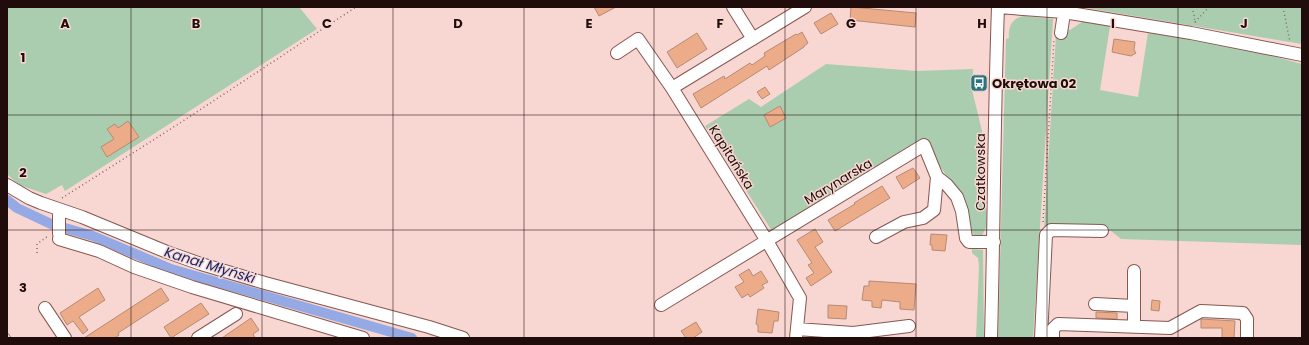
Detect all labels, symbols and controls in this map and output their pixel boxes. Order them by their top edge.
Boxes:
text: A [60,14,70,33]
text: B [192,14,201,33]
text: C [322,14,332,33]
text: D [453,14,463,33]
text: E [585,14,593,33]
text: F [716,14,724,33]
text: G [846,14,856,33]
text: H [977,14,987,33]
text: I [1111,14,1115,33]
text: J [1240,14,1248,33]
text: 1 [21,48,25,67]
bus stop icon: Okrętowa 02 [969,73,989,93]
place label: Okrętowa 02 [992,74,1077,93]
street label: Kapitańska [704,121,759,193]
street label: Czatkowska [971,133,990,211]
street label: Marynarska [801,154,876,209]
text: 2 [19,163,27,182]
water label: Kanał Młyński [162,242,259,289]
text: 3 [19,278,27,297]

